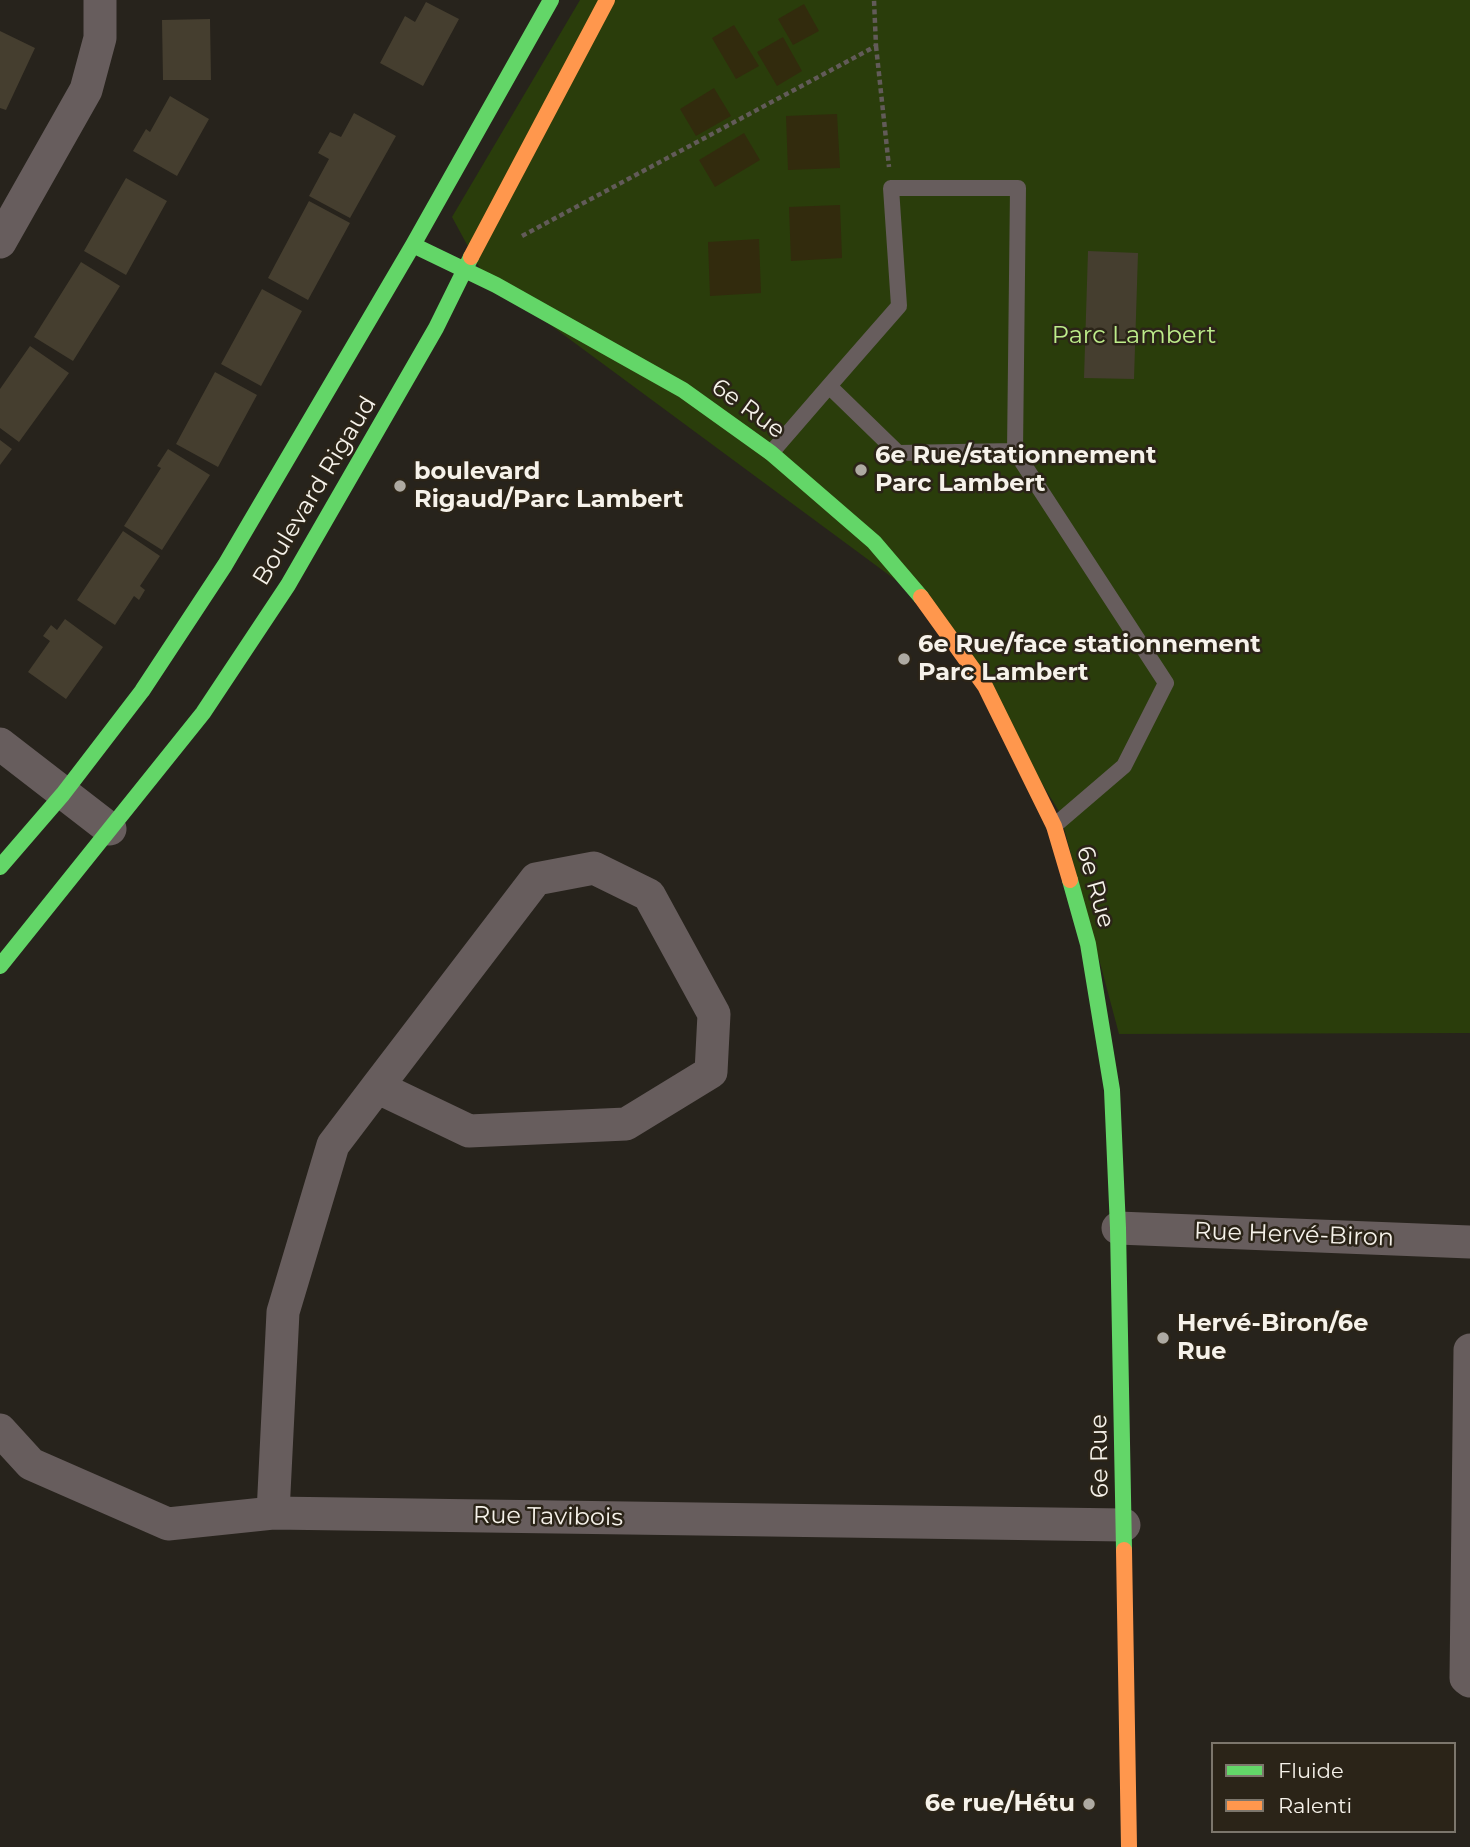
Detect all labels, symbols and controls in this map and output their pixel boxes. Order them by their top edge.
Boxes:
park label: Parc Lambert [1052,322,1216,350]
street label: 6e Rue [706,373,790,445]
street label: Boulevard Rigaud [247,391,383,591]
place label: 6e Rue/stationnement Parc Lambert [875,442,1156,498]
place label: boulevard Rigaud/Parc Lambert [414,458,684,514]
marker: 6e Rue/stationnement Parc Lambert [853,462,869,478]
marker: boulevard Rigaud/Parc Lambert [392,478,408,494]
place label: 6e Rue/face stationnement Parc Lambert [918,631,1261,687]
marker: 6e Rue/face stationnement Parc Lambert [896,651,912,667]
street label: 6e Rue [1070,843,1120,931]
street label: Rue Hervé-Biron [1194,1217,1394,1253]
place label: Hervé-Biron/6e Rue [1177,1310,1368,1366]
marker: Hervé-Biron/6e Rue [1155,1330,1171,1346]
street label: 6e Rue [1085,1414,1115,1498]
street label: Rue Tavibois [473,1501,623,1533]
legend [1211,1742,1456,1833]
text: Fluide [1278,1758,1344,1783]
place label: 6e rue/Hétu [925,1790,1075,1818]
text: Ralenti [1278,1793,1352,1818]
marker: 6e rue/Hétu [1081,1796,1097,1812]

